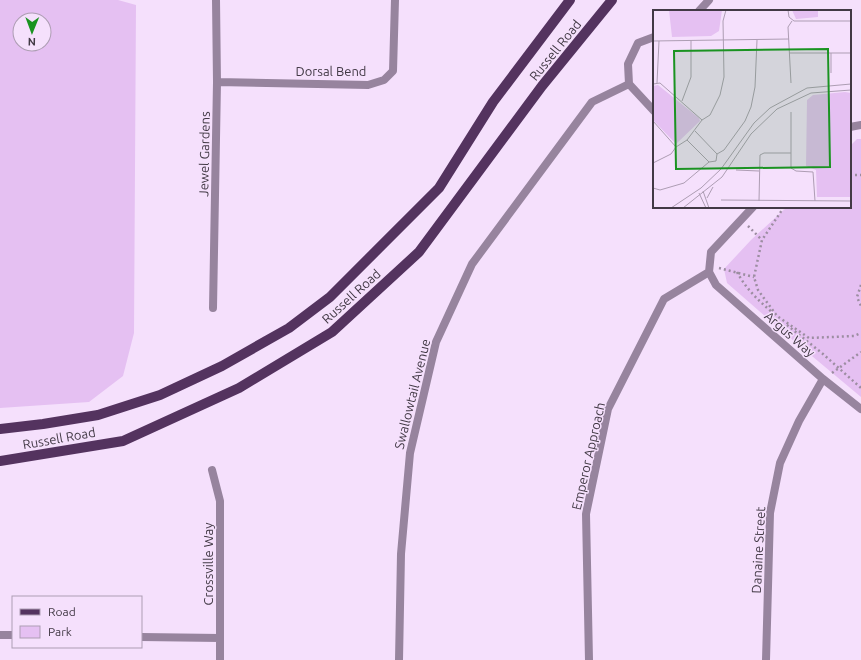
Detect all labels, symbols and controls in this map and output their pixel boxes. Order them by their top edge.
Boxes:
inset map [653,10,851,208]
north arrow [12,12,52,52]
street label: Russell Road [526,17,584,83]
text: N [28,36,36,48]
street label: Dorsal Bend [296,64,366,78]
street label: Jewel Gardens [196,111,212,197]
street label: Russell Road [319,266,383,326]
street label: Argus Way [762,309,818,359]
street label: Swallowtail Avenue [392,337,432,451]
street label: Emperor Approach [569,401,607,511]
street label: Russell Road [21,425,97,451]
street label: Danaine Street [749,506,767,594]
street label: Crossville Way [201,523,215,605]
legend [12,596,142,648]
text: Road [48,605,76,618]
text: Park [48,625,72,638]

